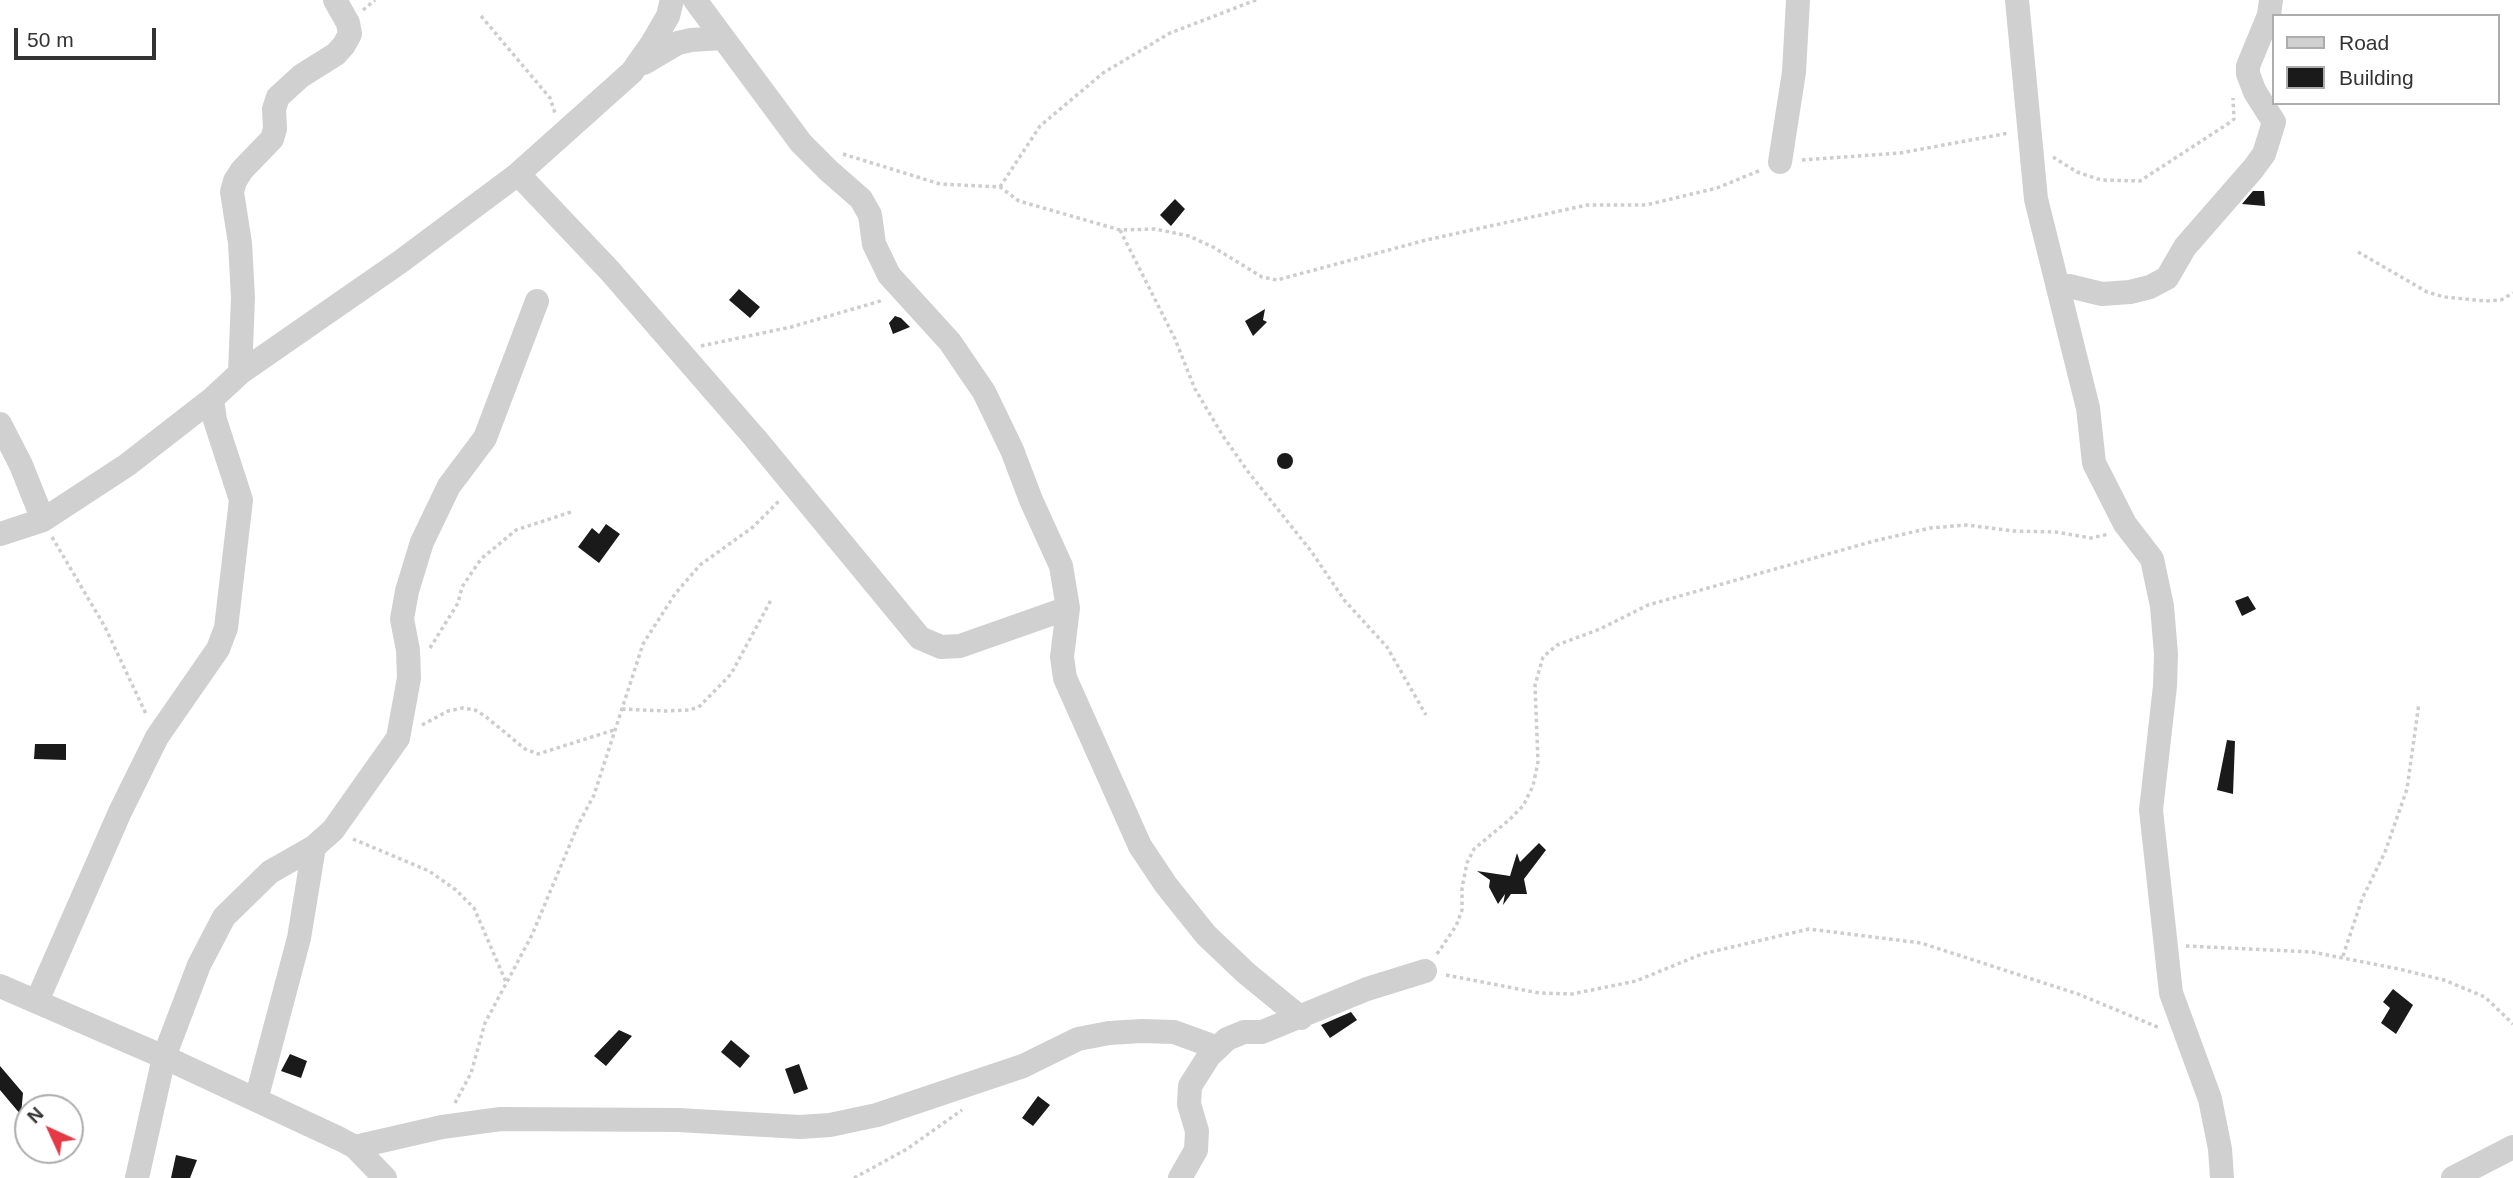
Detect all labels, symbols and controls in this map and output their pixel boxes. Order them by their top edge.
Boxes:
scale bar [18,14,159,58]
legend [2272,14,2499,105]
text: 50 m [27,28,74,51]
text: Road [2339,31,2389,54]
text: Building [2339,66,2414,89]
north arrow [14,1094,84,1164]
text: N [23,1103,47,1127]

